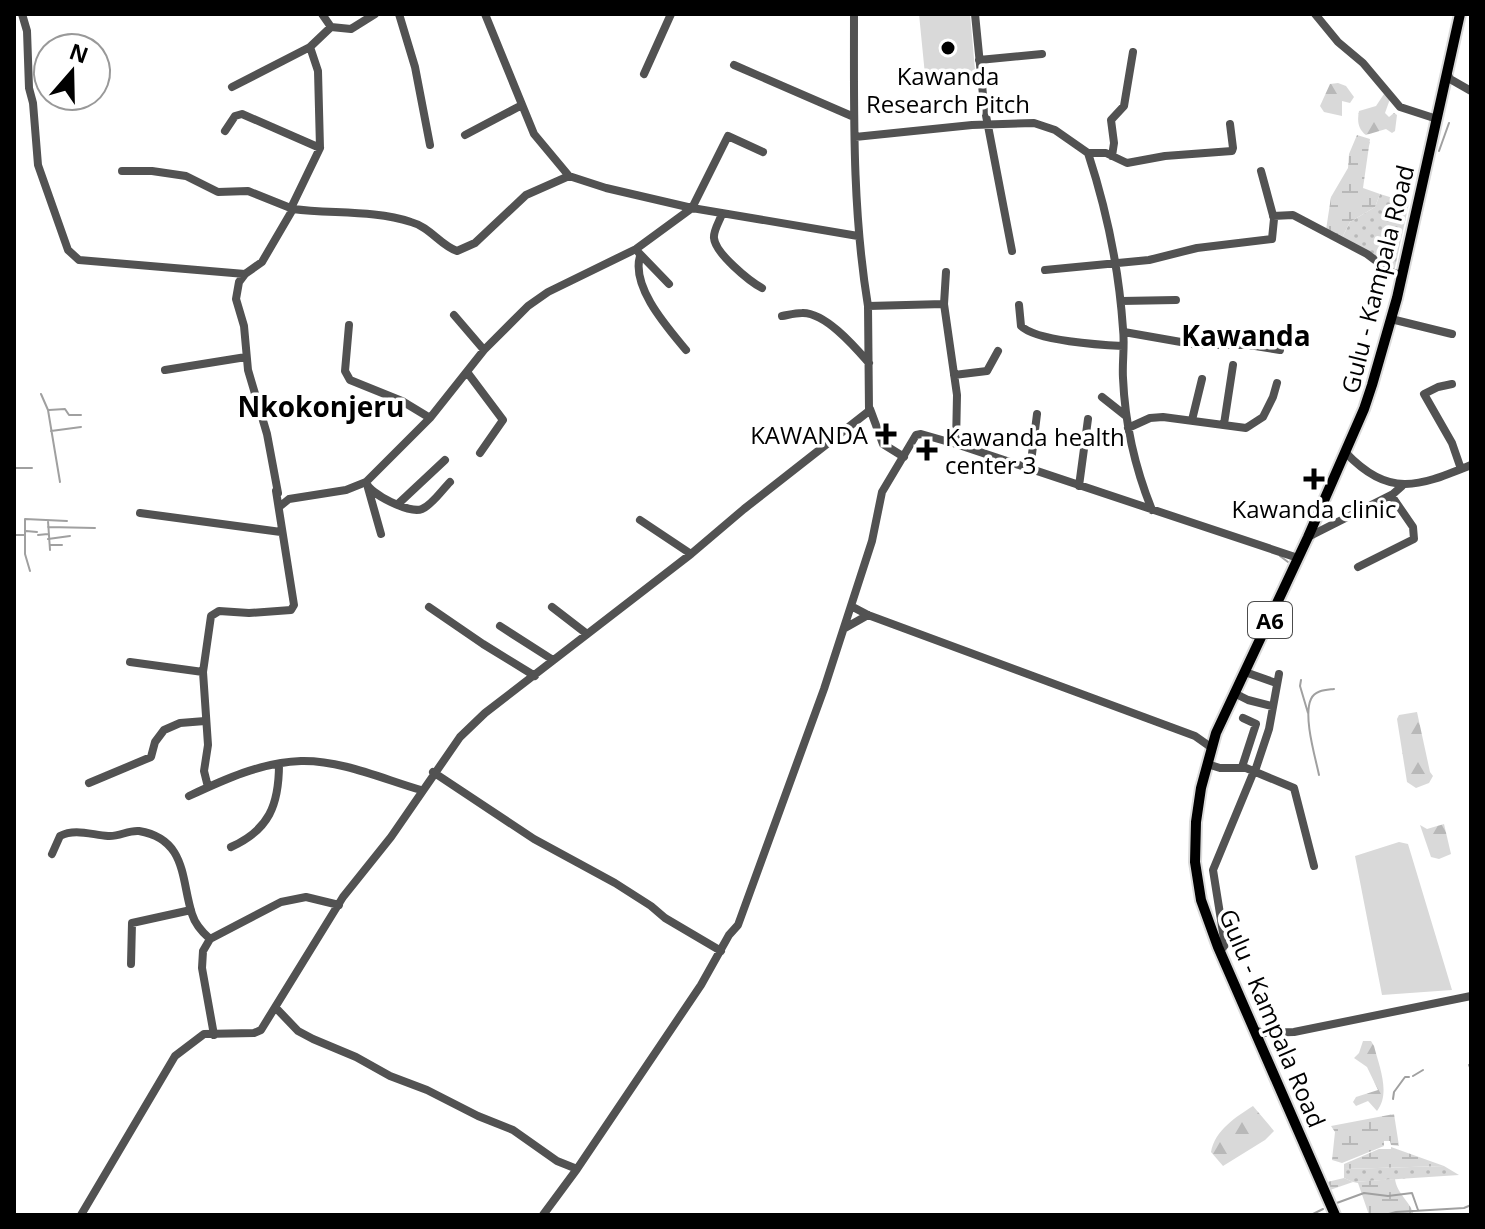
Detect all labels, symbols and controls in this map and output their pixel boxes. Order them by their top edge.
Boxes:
north arrow [32,32,112,112]
text: N [66,35,93,69]
marker: Kawanda Research Pitch [939,39,957,57]
place label: Kawanda Research Pitch [866,59,1030,120]
street label: Gulu - Kampala Road [1333,161,1421,397]
district label: Kawanda [1181,316,1311,354]
district label: Nkokonjeru [238,387,404,425]
place label: KAWANDA [750,418,869,451]
place label: Kawanda health center 3 [945,420,1125,481]
marker: KAWANDA [875,423,897,445]
marker: Kawanda health center 3 [916,439,938,461]
marker: Kawanda clinic [1303,468,1325,490]
place label: Kawanda clinic [1232,492,1396,525]
road number: A6 [1248,602,1292,638]
street label: Gulu - Kampala Road [1212,904,1334,1132]

